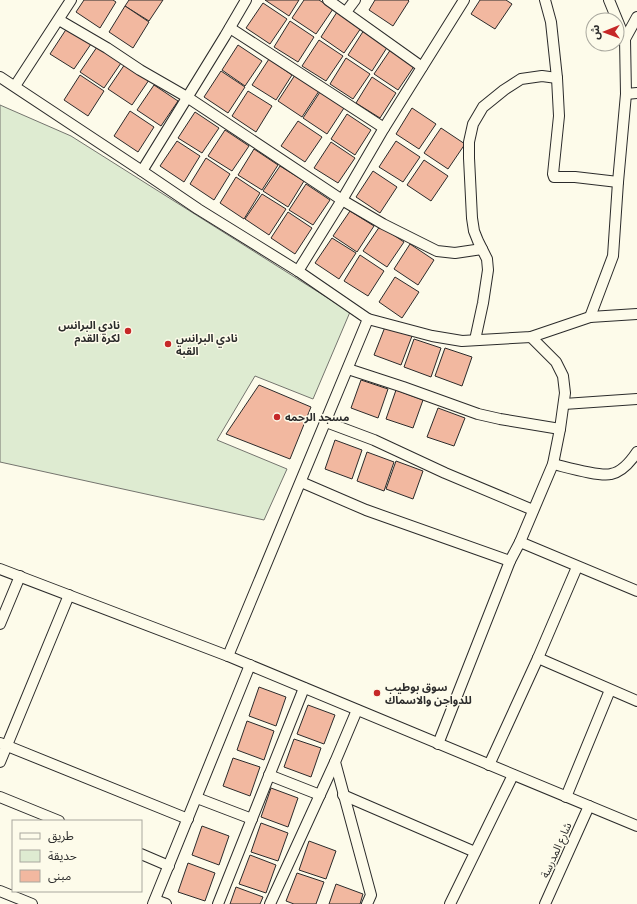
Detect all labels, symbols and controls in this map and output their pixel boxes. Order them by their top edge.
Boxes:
north arrow [585,12,625,52]
text: ش [588,25,602,40]
place label: نادي البرانس لكرة القدم [58,318,120,347]
marker: نادي البرانس لكرة القدم [123,326,133,336]
place label: نادي البرانس القبة [176,331,238,358]
marker: نادي البرانس القبة [163,339,173,349]
place label: مسجد الرحمه [285,410,349,424]
marker: مسجد الرحمه [272,412,282,422]
place label: سوق بوطيب للدواجن والاسماك [385,680,472,707]
marker: سوق بوطيب للدواجن والاسماك [372,688,382,698]
legend [12,820,142,892]
street label: شارع المدرسة [538,820,576,880]
text: طريق [48,828,74,844]
text: حديقة [48,848,77,863]
text: مبنى [48,868,71,883]

